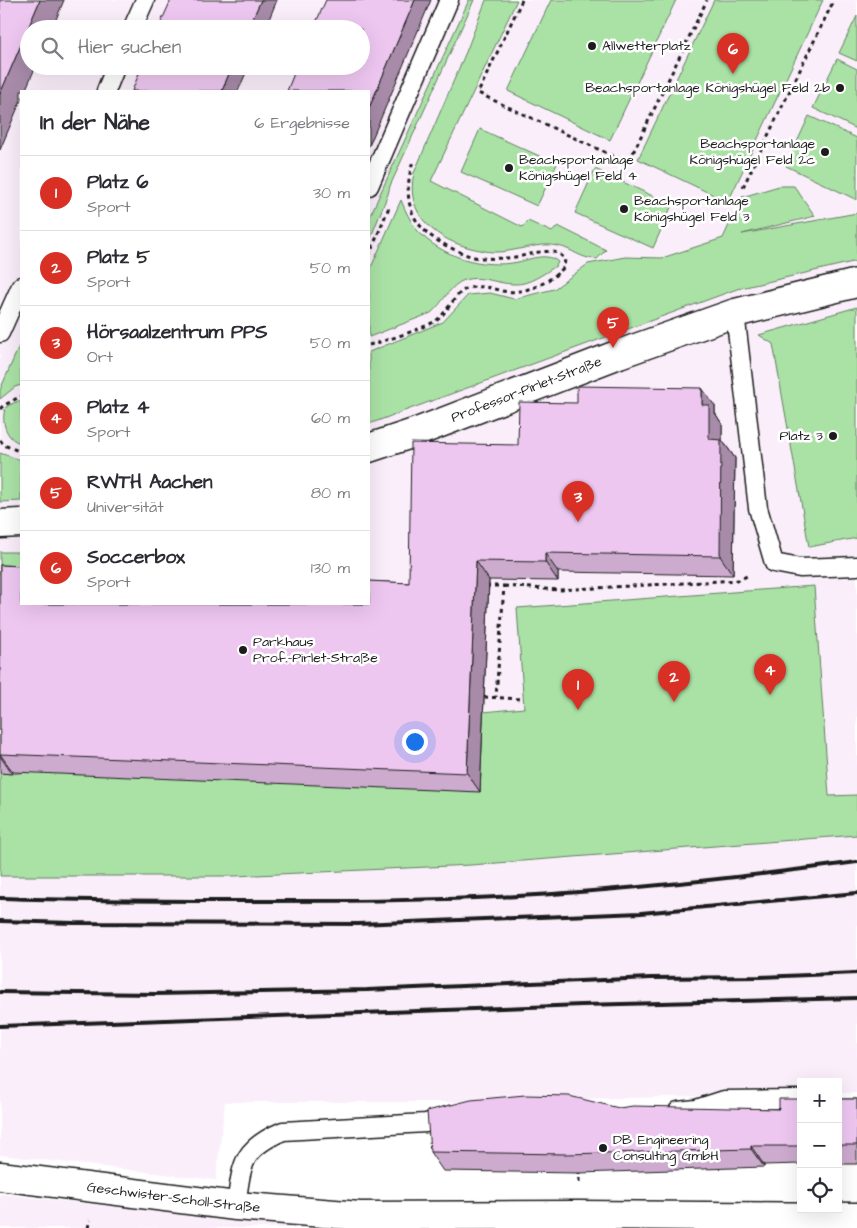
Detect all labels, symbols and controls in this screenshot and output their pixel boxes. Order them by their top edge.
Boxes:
search box [20,20,370,75]
pin: 6 [717,33,749,74]
icon: search [38,34,66,62]
text: Hier suchen [78,34,181,61]
place label: Allwetterplatz [602,36,691,56]
marker: Allwetterplatz [586,40,598,52]
place label: Beachsportanlage Königshügel Feld 2b [585,78,830,98]
marker: Beachsportanlage Königshügel Feld 2b [834,82,846,94]
text: In der Nähe [40,108,150,137]
text: 6 Ergebnisse [254,112,350,134]
place label: Beachsportanlage Königshügel Feld 2c [690,134,815,170]
marker: Beachsportanlage Königshügel Feld 2c [819,146,831,158]
place label: Beachsportanlage Königshügel Feld 4 [519,150,638,186]
marker: Beachsportanlage Königshügel Feld 4 [503,162,515,174]
text: Platz 6 [87,169,148,196]
text: 1 [55,182,57,204]
text: 30 m [313,182,350,204]
place label: Beachsportanlage Königshügel Feld 3 [634,191,750,227]
text: Sport [87,196,130,218]
marker: Beachsportanlage Königshügel Feld 3 [618,203,630,215]
text: Platz 5 [87,244,150,271]
text: 2 [51,257,61,279]
text: 50 m [310,257,350,279]
text: Sport [87,271,130,293]
pin: 5 [597,307,629,348]
text: Hörsaalzentrum PPS [87,319,267,346]
text: 3 [52,332,60,354]
text: 50 m [310,332,350,354]
text: Ort [87,346,113,368]
street label: Professor-Pirlet-Straße [448,351,605,428]
text: Platz 4 [87,394,149,421]
text: 4 [51,407,61,429]
text: 60 m [311,407,350,429]
text: Sport [87,421,130,443]
place label: Platz 3 [779,426,823,446]
marker: Platz 3 [827,430,839,442]
text: RWTH Aachen [87,469,212,496]
pin: 3 [562,481,594,522]
text: 5 [50,482,62,504]
text: 80 m [311,482,350,504]
text: Universität [87,496,164,518]
text: Soccerbox [87,544,185,571]
text: 6 [51,557,61,579]
text: 130 m [311,557,350,579]
text: Sport [87,571,130,593]
place label: Parkhaus Prof.-Pirlet-Straße [253,632,378,668]
marker: Parkhaus Prof.-Pirlet-Straße [237,644,249,656]
pin: 4 [754,654,786,695]
pin: 2 [658,661,690,702]
pin: 1 [562,669,594,710]
your location [402,729,428,755]
map controls [797,1078,842,1213]
button: + [797,1078,842,1123]
button: − [797,1123,842,1168]
place label: DB Engineering Consulting GmbH [613,1130,719,1166]
marker: DB Engineering Consulting GmbH [597,1142,609,1154]
button: locate [797,1168,842,1213]
street label: Geschwister-Scholl-Straße [86,1177,261,1218]

